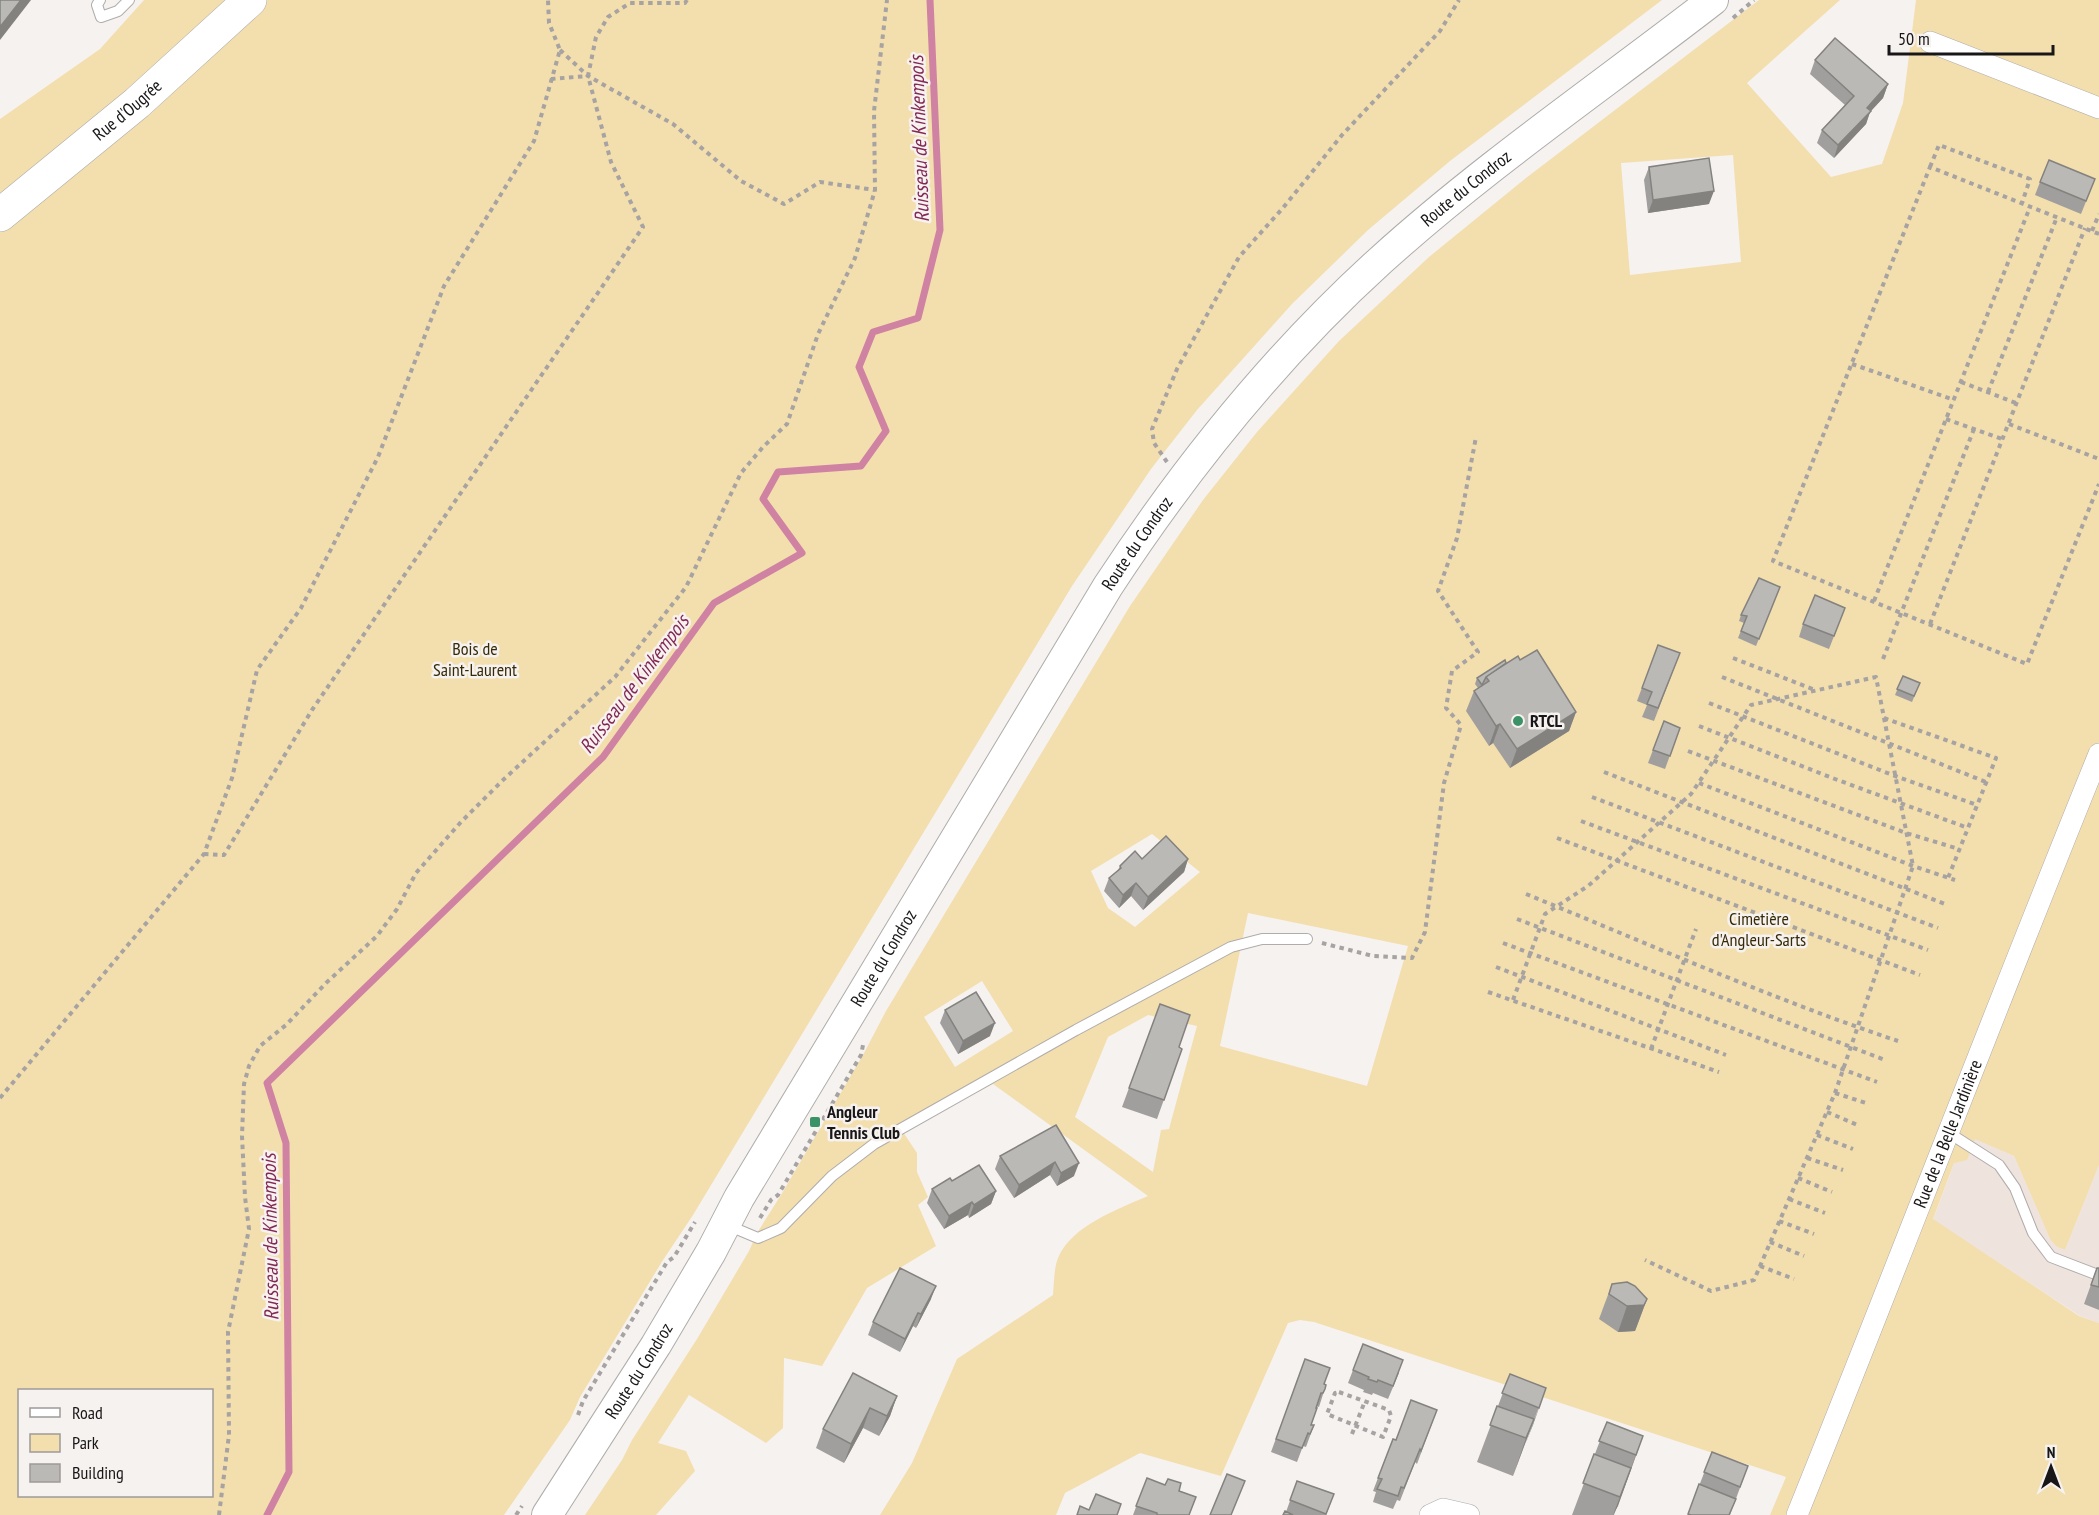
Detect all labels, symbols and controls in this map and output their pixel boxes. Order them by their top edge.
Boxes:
scale bar [1889,18,2052,56]
text: 50 m [1898,27,1930,50]
water label: Ruisseau de Kinkempois [903,53,935,223]
street label: Rue d'Ougrée [88,74,166,145]
street label: Route du Condroz [1416,145,1515,231]
street label: Route du Condroz [1096,492,1177,595]
water label: Ruisseau de Kinkempois [573,608,696,758]
park label: Bois de Saint-Laurent [433,637,517,681]
place label: RTCL [1530,709,1563,732]
marker: RTCL [1511,714,1525,728]
street label: Route du Condroz [845,905,921,1011]
park label: Cimetière d'Angleur-Sarts [1712,907,1806,951]
street label: Rue de la Belle Jardinière [1908,1056,1987,1211]
place label: Angleur Tennis Club [826,1100,900,1144]
marker: Angleur Tennis Club [808,1115,822,1129]
water label: Ruisseau de Kinkempois [256,1151,284,1321]
street label: Route du Condroz [600,1318,678,1423]
legend [18,1389,213,1497]
text: Road [72,1401,103,1424]
text: Park [72,1431,99,1454]
north arrow [2021,1437,2081,1497]
text: N [2047,1442,2055,1462]
text: Building [72,1461,124,1484]

